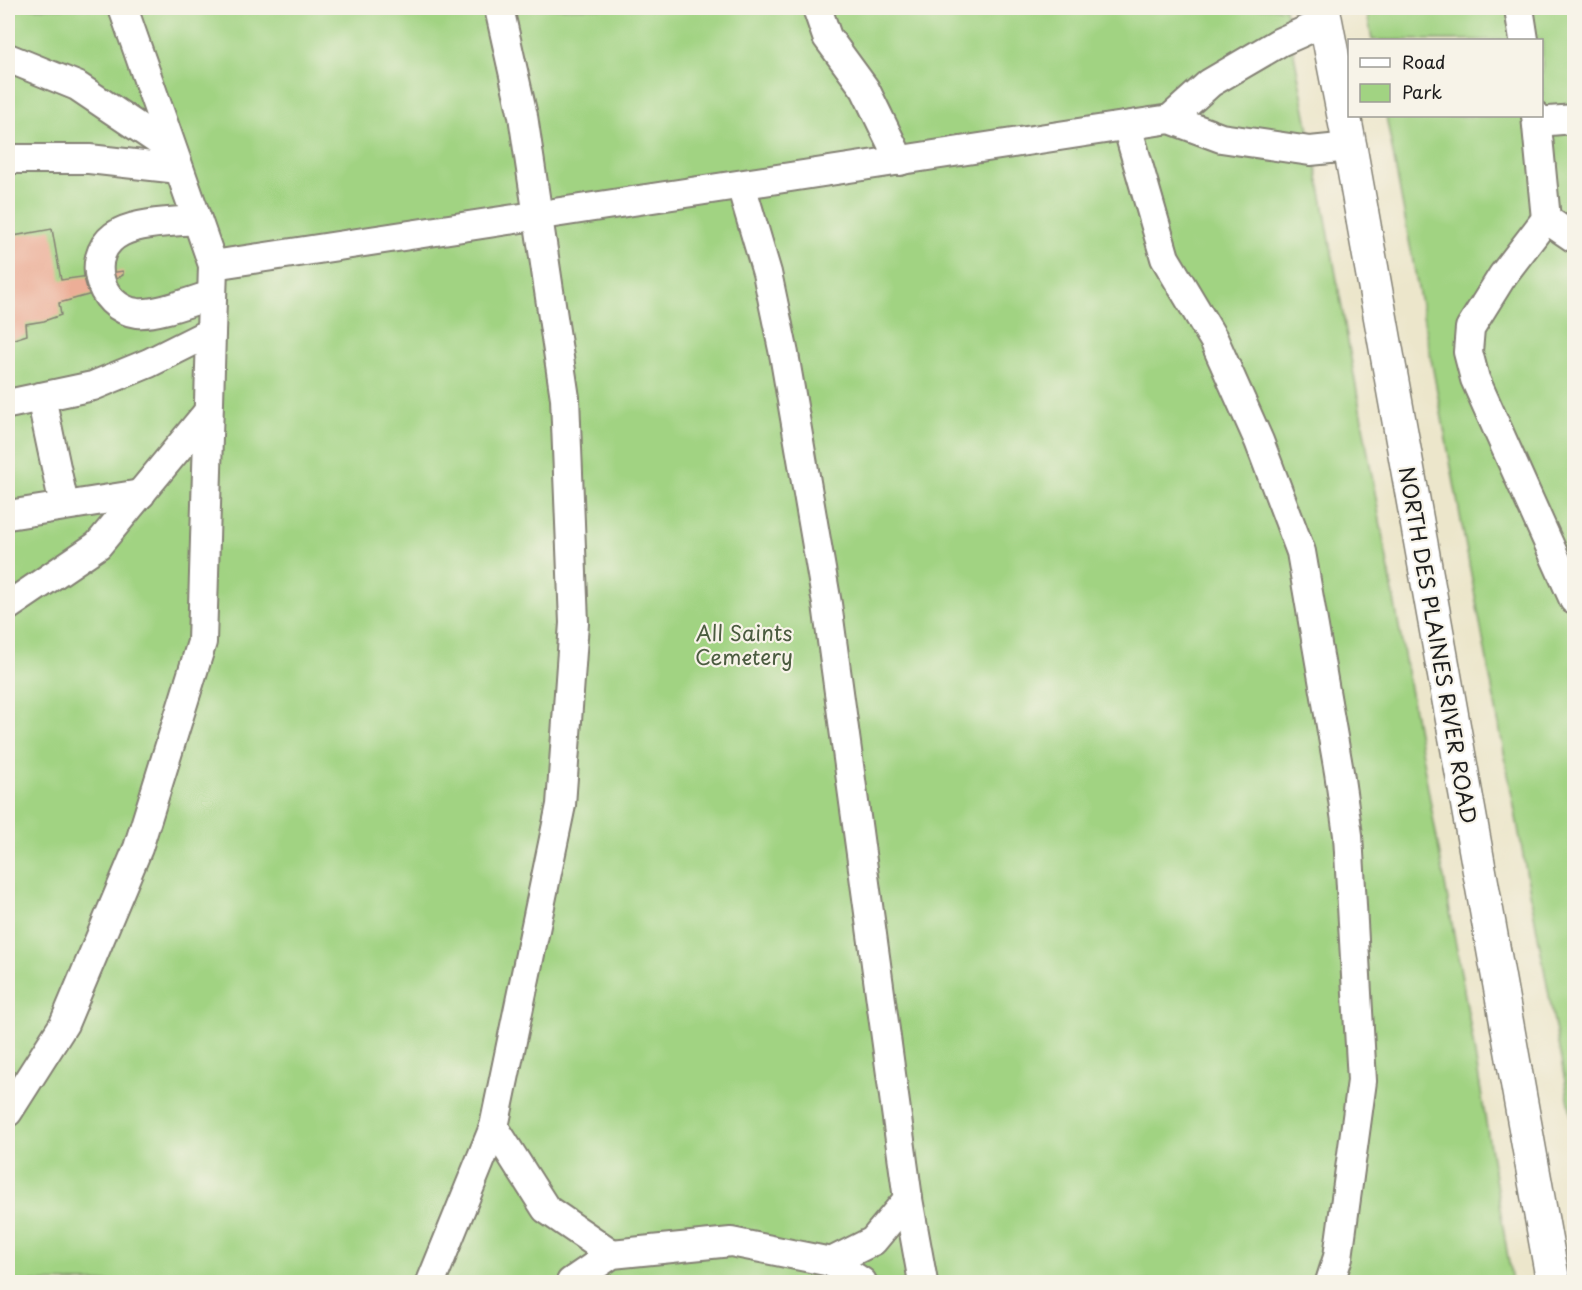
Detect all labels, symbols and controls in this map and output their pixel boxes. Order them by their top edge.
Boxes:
legend [1348,39,1543,117]
text: Road [1402,48,1446,75]
text: Park [1402,78,1442,105]
street label: NORTH DES PLAINES RIVER ROAD [1392,464,1486,826]
park label: All Saints Cemetery [695,616,793,672]

